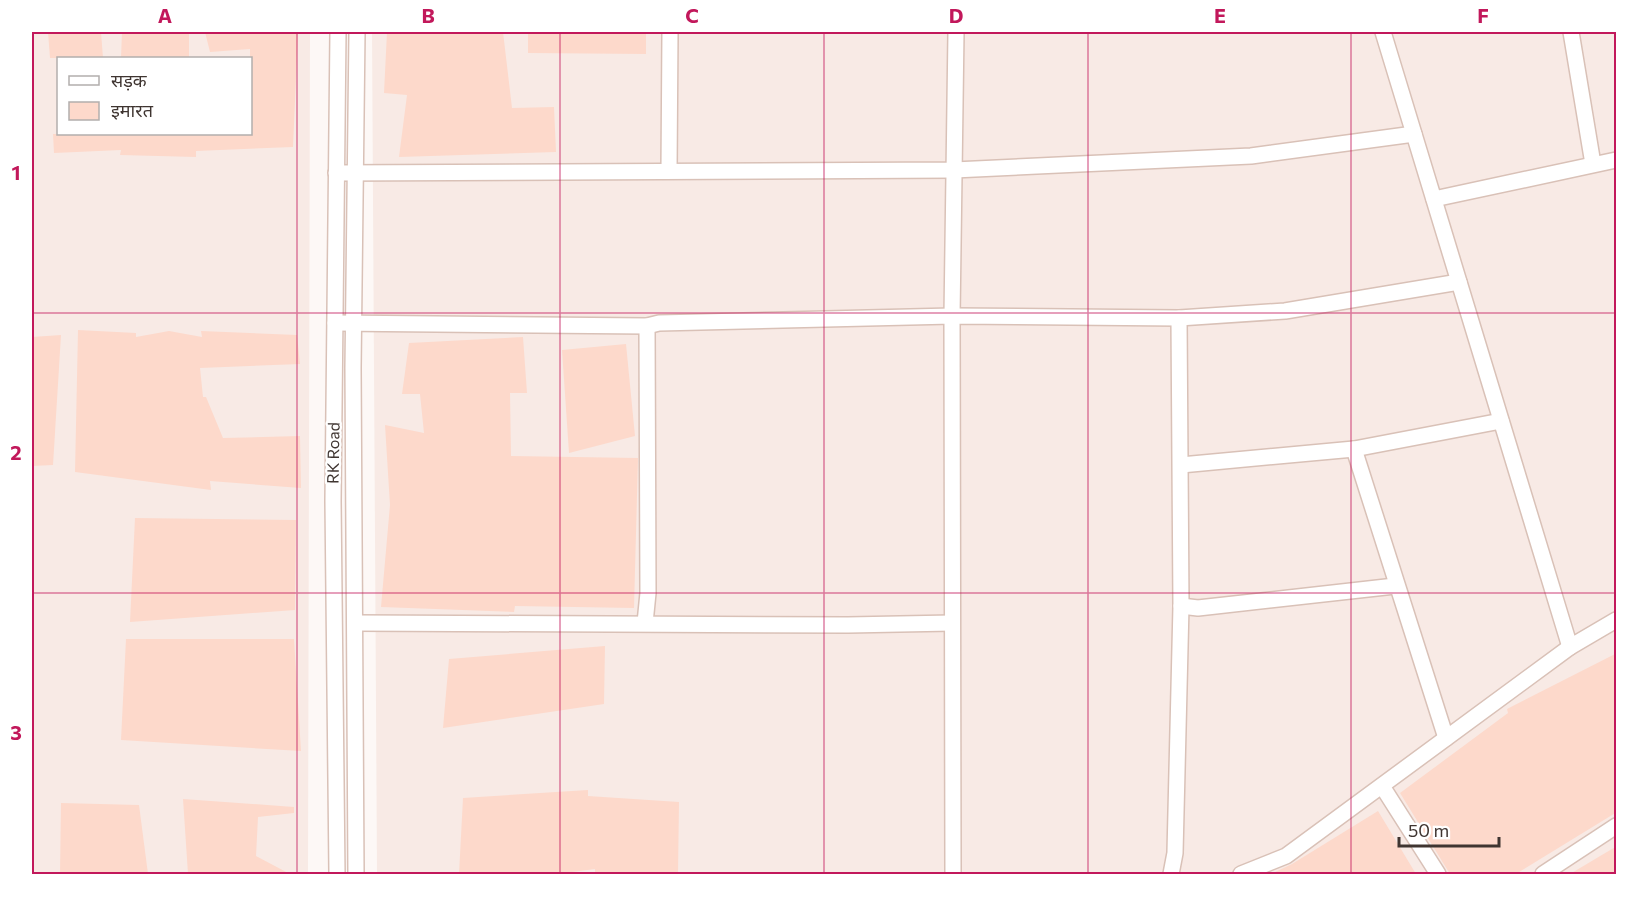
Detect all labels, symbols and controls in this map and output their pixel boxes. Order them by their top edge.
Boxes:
text: A [158,3,172,27]
text: B [421,3,435,27]
text: C [685,3,699,27]
text: D [949,3,963,27]
text: E [1214,3,1226,27]
text: F [1477,3,1489,27]
legend [57,57,252,135]
text: सड़क [111,69,148,91]
text: इमारत [111,99,154,121]
text: 1 [11,160,21,184]
street label: RK Road [322,422,343,484]
text: 2 [10,440,22,464]
text: 3 [10,720,22,744]
scale bar [1399,810,1500,848]
text: 50 m [1408,819,1449,841]

